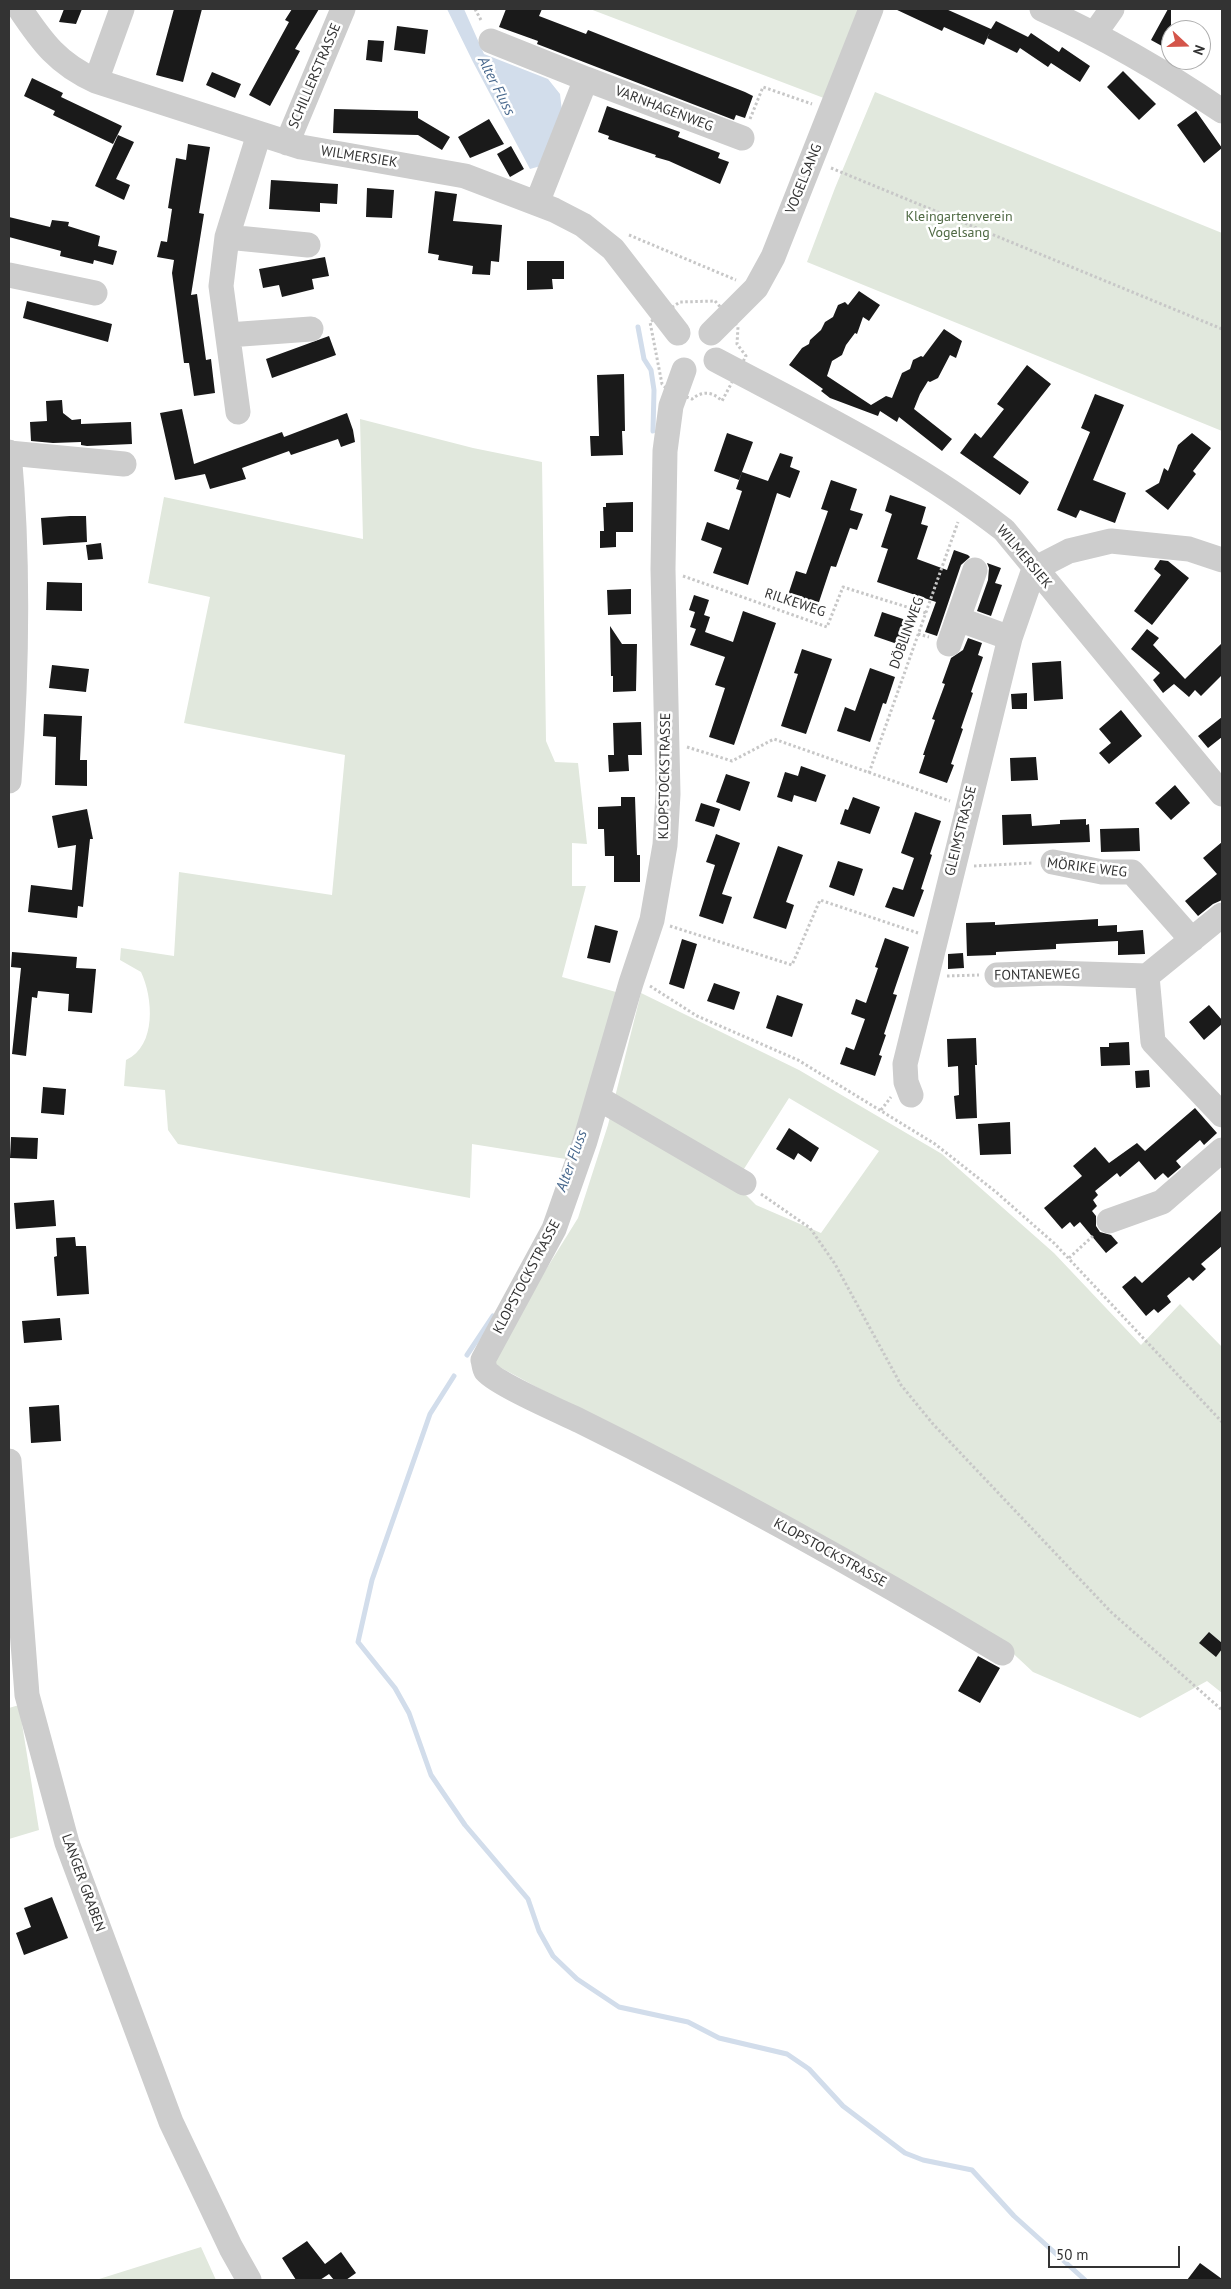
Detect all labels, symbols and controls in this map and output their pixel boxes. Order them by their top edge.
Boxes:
north arrow [1161,20,1211,70]
street label: SCHILLERSTRASSE [285,21,345,131]
text: N [1189,42,1209,58]
water label: Alter Fluss [473,53,519,119]
street label: VARNHAGENWEG [613,83,715,135]
street label: VOGELSANG [782,142,826,216]
street label: WILMERSIEK [319,143,399,171]
park label: Kleingartenverein Vogelsang [905,209,1013,242]
street label: WILMERSIEK [993,522,1055,592]
street label: RILKEWEG [762,585,828,621]
street label: DÖBLINWEG [886,595,928,671]
street label: KLOPSTOCKSTRASSE [655,713,675,839]
street label: GLEIMSTRASSE [942,784,980,878]
street label: MÖRIKE WEG [1046,855,1128,881]
street label: FONTANEWEG [994,966,1080,984]
water label: Alter Fluss [553,1128,591,1194]
street label: KLOPSTOCKSTRASSE [490,1217,564,1337]
street label: KLOPSTOCKSTRASSE [771,1515,889,1591]
street label: LANGER GRABEN [58,1832,108,1934]
scale bar [1051,2236,1184,2268]
text: 50 m [1056,2245,1089,2264]

